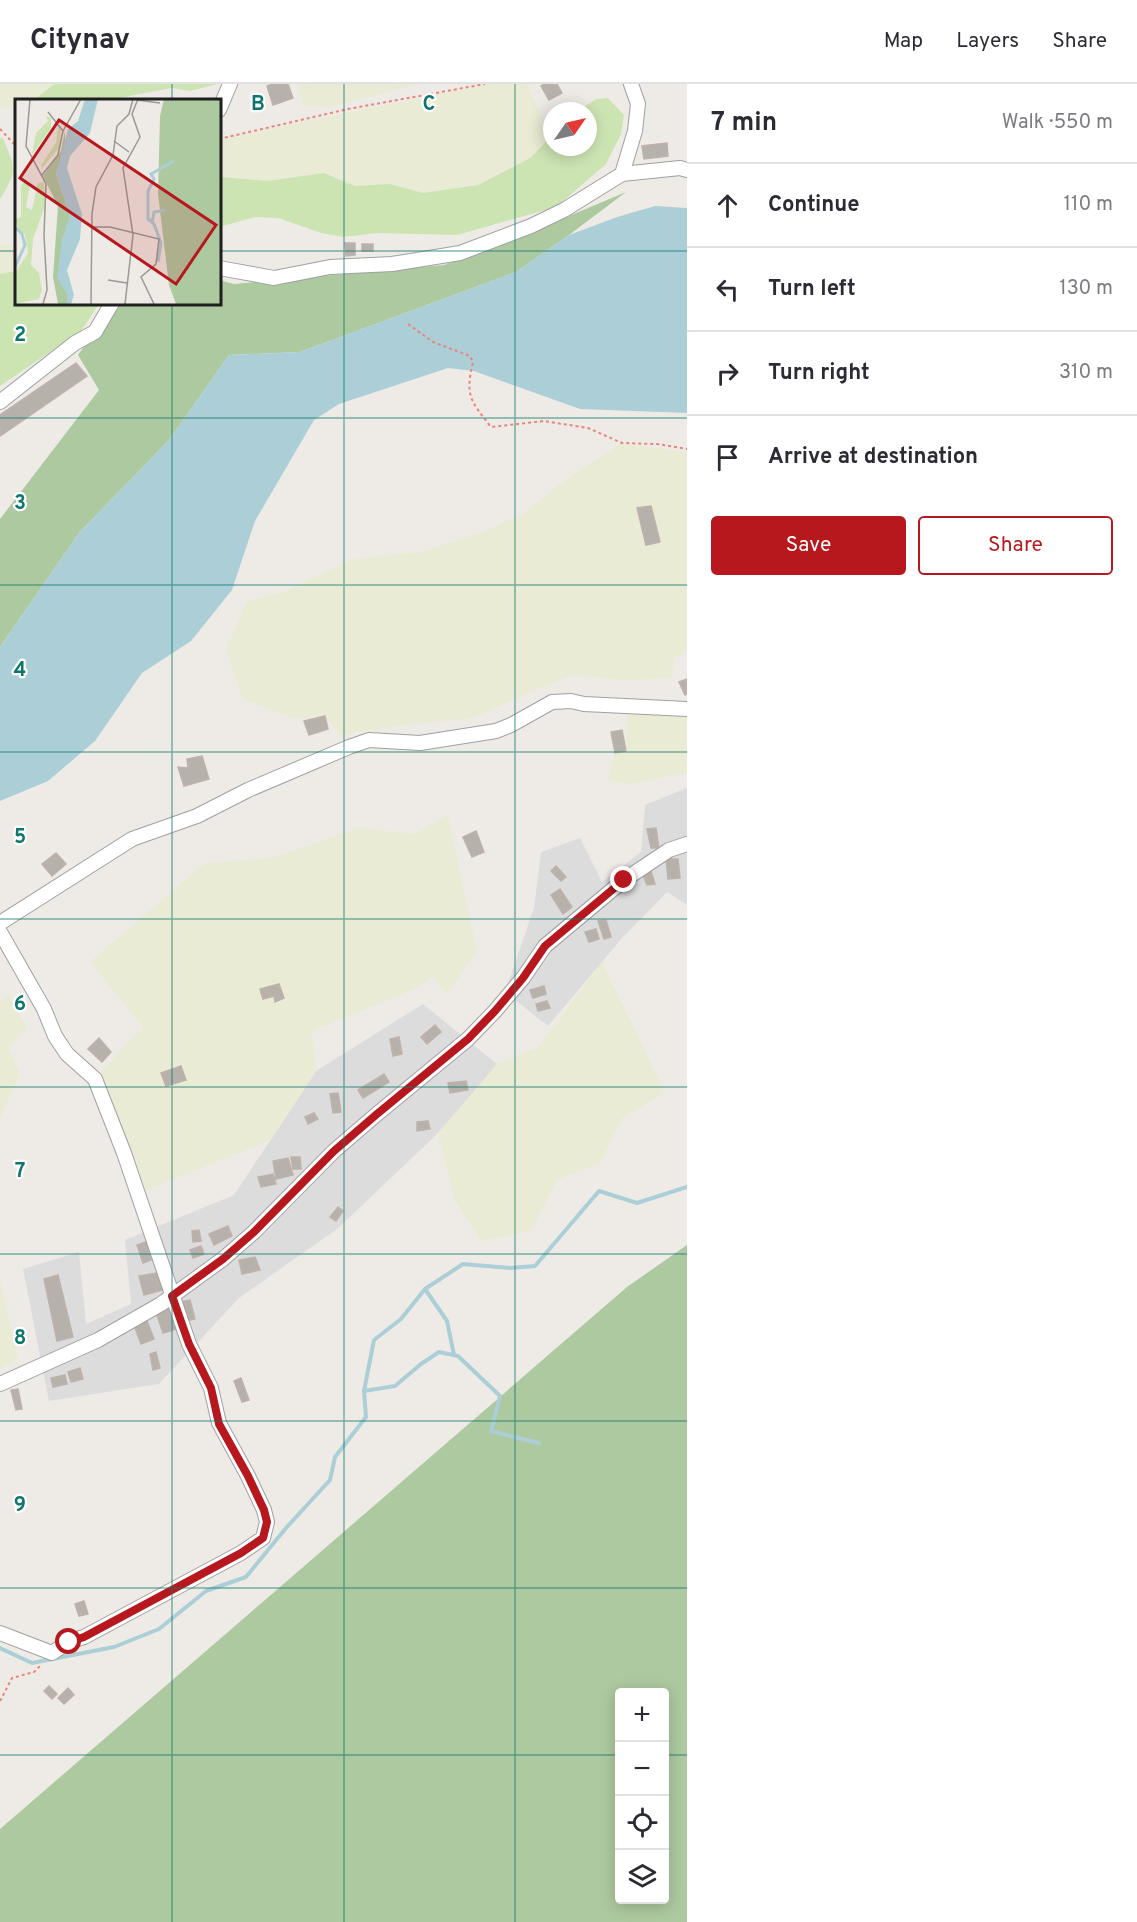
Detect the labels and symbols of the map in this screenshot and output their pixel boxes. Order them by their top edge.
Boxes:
text: B [251,92,265,118]
text: C [423,92,435,118]
inset map [15,99,220,304]
north arrow [543,102,597,156]
text: 2 [14,323,26,349]
text: 3 [14,491,26,517]
text: 4 [14,658,26,684]
text: 5 [14,825,26,851]
route end [610,866,636,892]
text: 6 [14,992,26,1018]
text: 7 [15,1159,25,1185]
text: 8 [14,1326,26,1352]
text: 9 [14,1493,26,1519]
route start [55,1628,81,1654]

